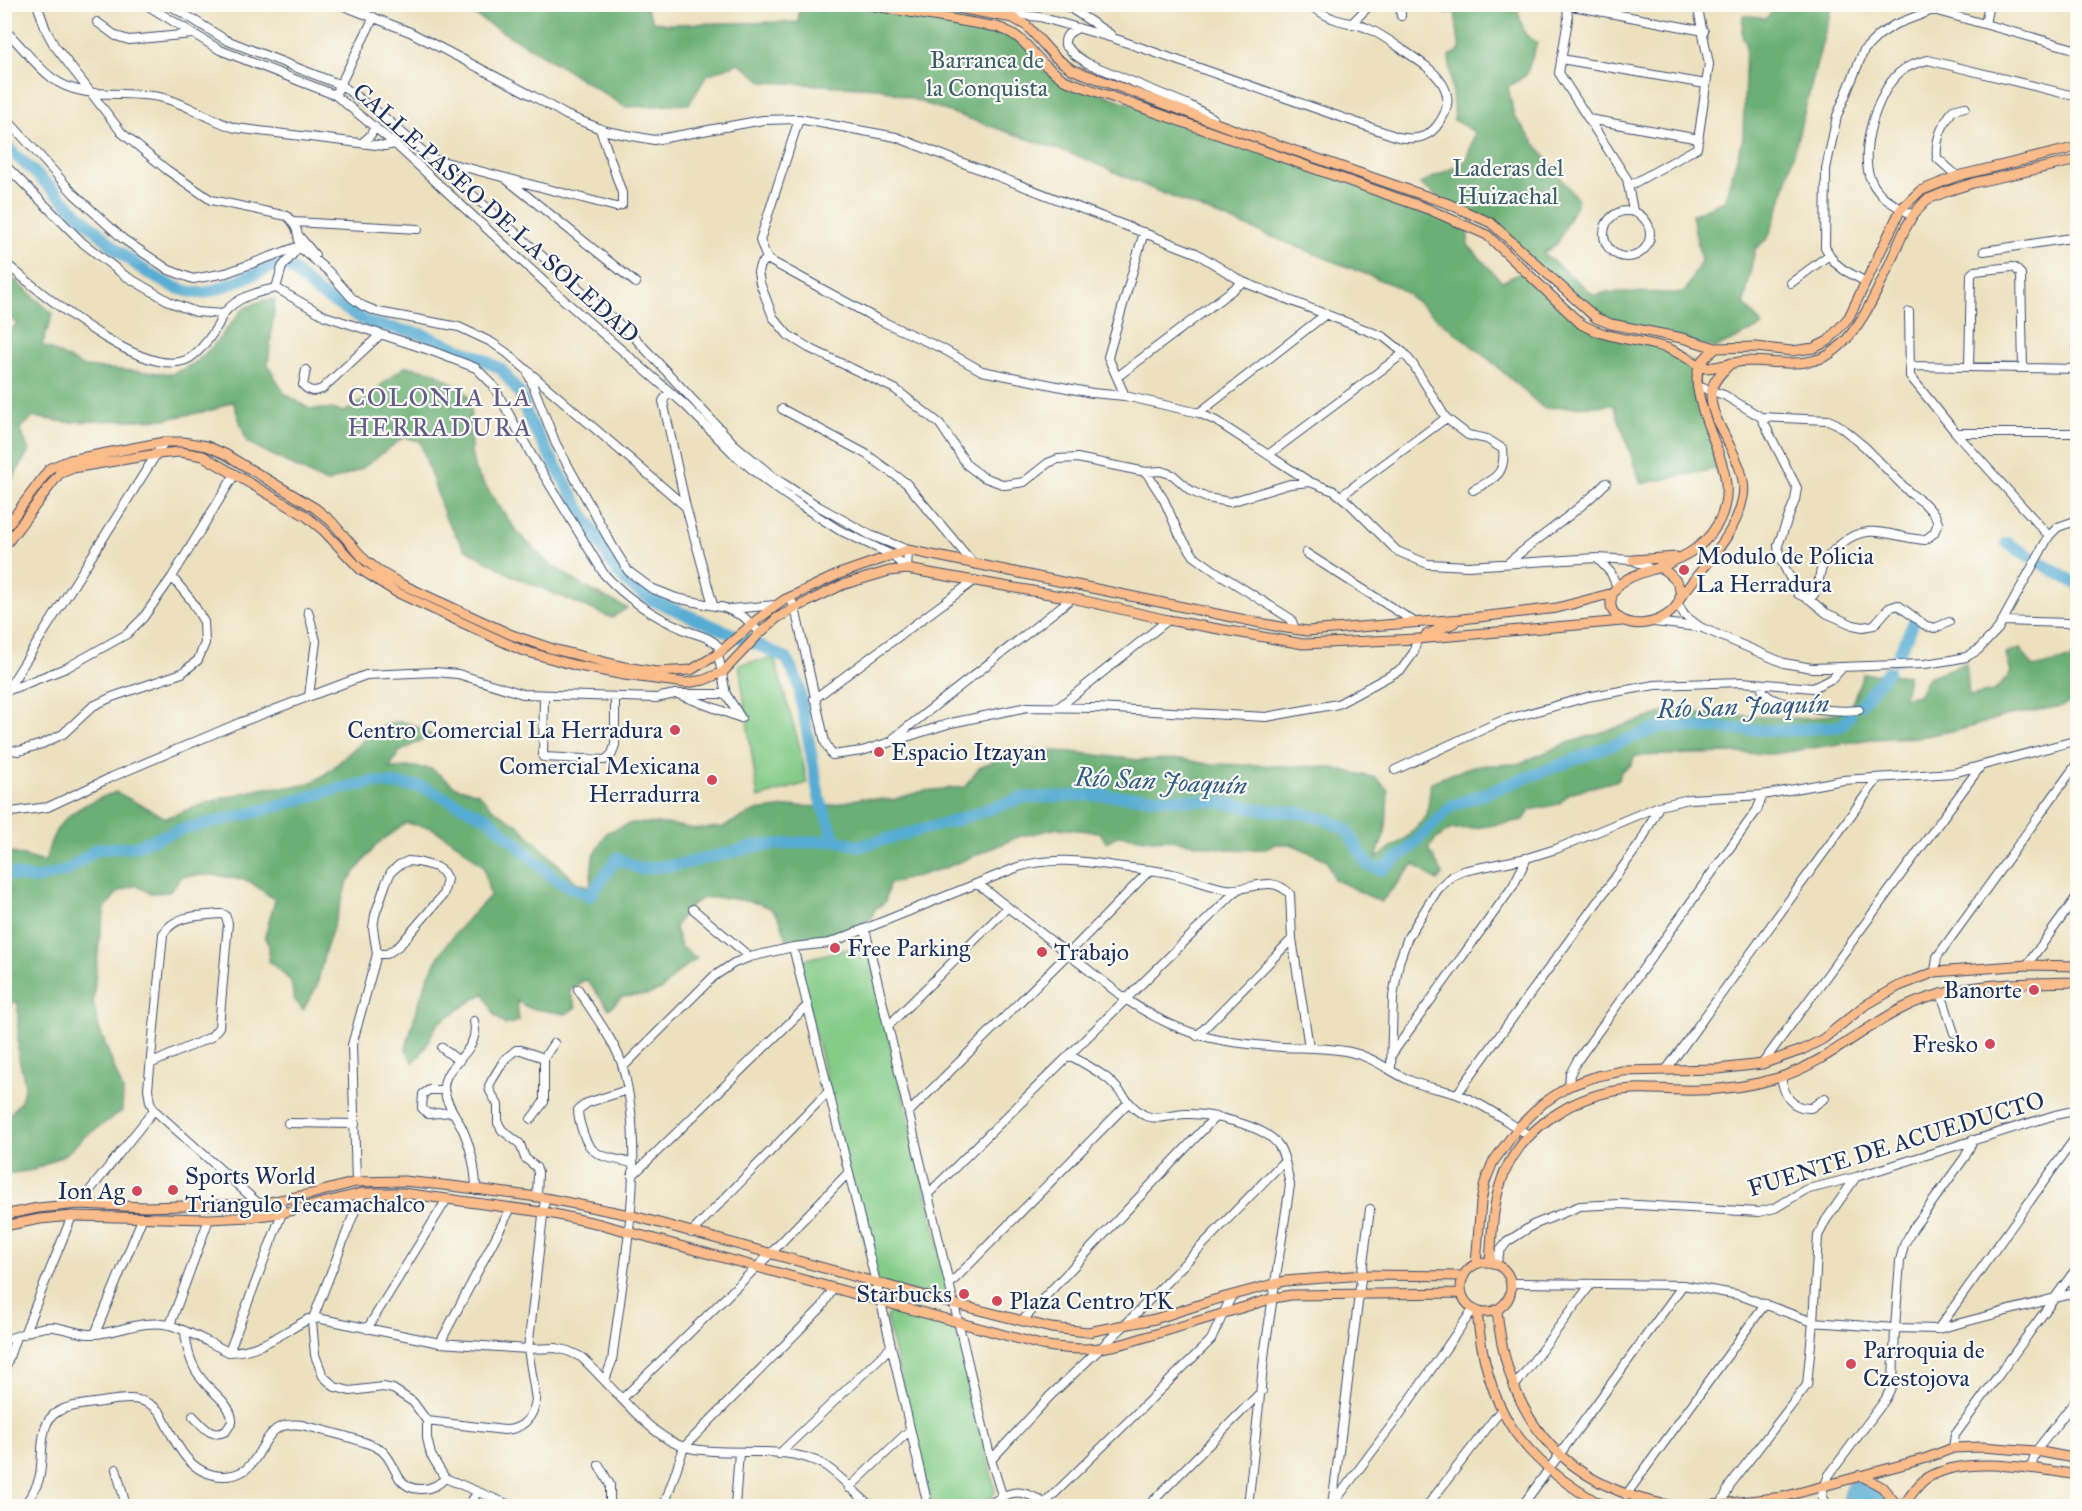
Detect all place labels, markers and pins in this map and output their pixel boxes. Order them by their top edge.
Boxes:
place label: Modulo de Policia La Herradura [1696,541,1875,599]
marker: Modulo de Policia La Herradura [1677,563,1691,577]
place label: Centro Comercial La Herradura [347,715,664,745]
marker: Centro Comercial La Herradura [668,723,682,737]
place label: Espacio Itzayan [891,737,1047,767]
marker: Espacio Itzayan [872,745,886,759]
place label: Comercial Mexicana Herradurra [499,751,701,809]
marker: Comercial Mexicana Herradurra [705,773,719,787]
place label: Free Parking [847,933,971,963]
place label: Trabajo [1054,937,1129,967]
marker: Free Parking [828,941,842,955]
marker: Trabajo [1035,945,1049,959]
place label: Banorte [1943,975,2022,1005]
marker: Banorte [2027,983,2041,997]
place label: Fresko [1912,1029,1978,1059]
marker: Fresko [1983,1037,1997,1051]
place label: Sports World Triangulo Tecamachalco [185,1161,425,1219]
place label: Ion Ag [57,1176,126,1206]
marker: Sports World Triangulo Tecamachalco [166,1183,180,1197]
marker: Ion Ag [130,1184,144,1198]
place label: Starbucks [856,1279,952,1309]
place label: Plaza Centro TK [1009,1286,1174,1316]
marker: Starbucks [957,1287,971,1301]
marker: Plaza Centro TK [990,1294,1004,1308]
place label: Parroquia de Czestojova [1863,1335,1985,1393]
marker: Parroquia de Czestojova [1844,1357,1858,1371]

